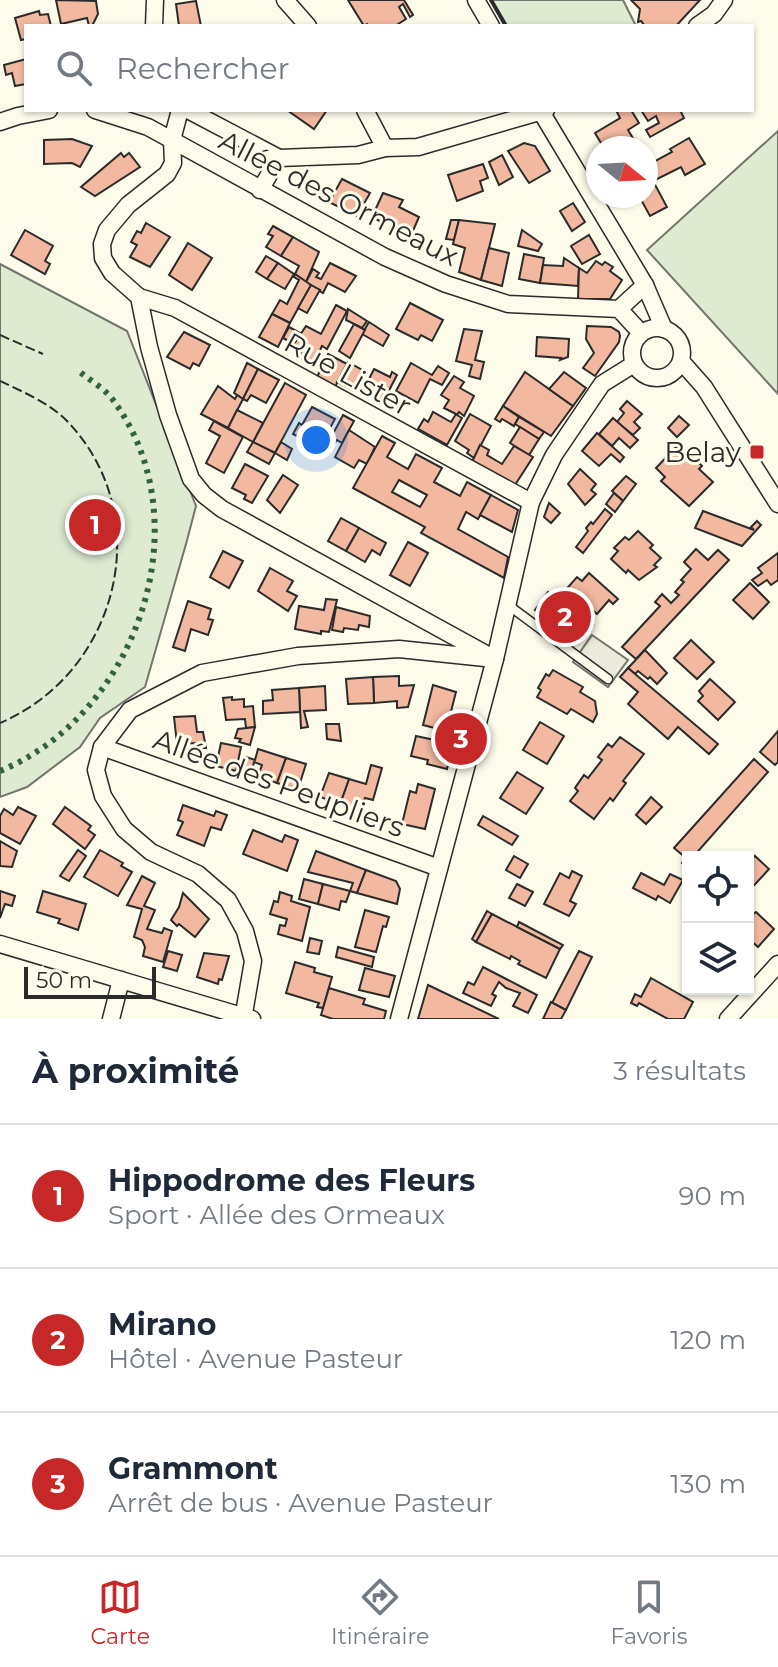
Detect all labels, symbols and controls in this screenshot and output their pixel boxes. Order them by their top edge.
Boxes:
search box [24,24,754,112]
icon: search [52,46,96,90]
text: Rechercher [116,50,290,87]
street label: Allée des Ormeaux [214,123,464,273]
north arrow [586,136,658,208]
street label: Rue Lister [279,325,417,423]
your location [296,420,336,460]
place label: Belay [664,435,742,469]
marker: Belay [748,443,766,461]
pin: 1 [69,495,121,555]
pin: 2 [539,587,591,647]
pin: 3 [435,709,487,769]
street label: Allée des Peupliers [149,722,409,844]
map controls [682,851,754,995]
button: locate [682,851,754,923]
button: layers [682,923,754,995]
scale bar [24,963,156,999]
text: 50 m [36,967,92,994]
text: À proximité [32,1050,239,1092]
text: 3 résultats [613,1055,746,1087]
text: Hippodrome des Fleurs [108,1162,475,1199]
text: 1 [53,1180,63,1212]
text: 90 m [679,1180,746,1212]
text: Sport · Allée des Ormeaux [108,1199,445,1231]
text: Mirano [108,1306,216,1343]
text: 2 [50,1324,66,1356]
text: 120 m [670,1324,746,1356]
text: Hôtel · Avenue Pasteur [108,1343,403,1375]
text: Grammont [108,1450,278,1487]
text: 3 [50,1468,66,1500]
text: 130 m [670,1468,746,1500]
text: Arrêt de bus · Avenue Pasteur [108,1487,493,1519]
tab: Carte [91,1575,150,1650]
tab: Itinéraire [331,1575,429,1650]
tab: Favoris [611,1575,687,1650]

